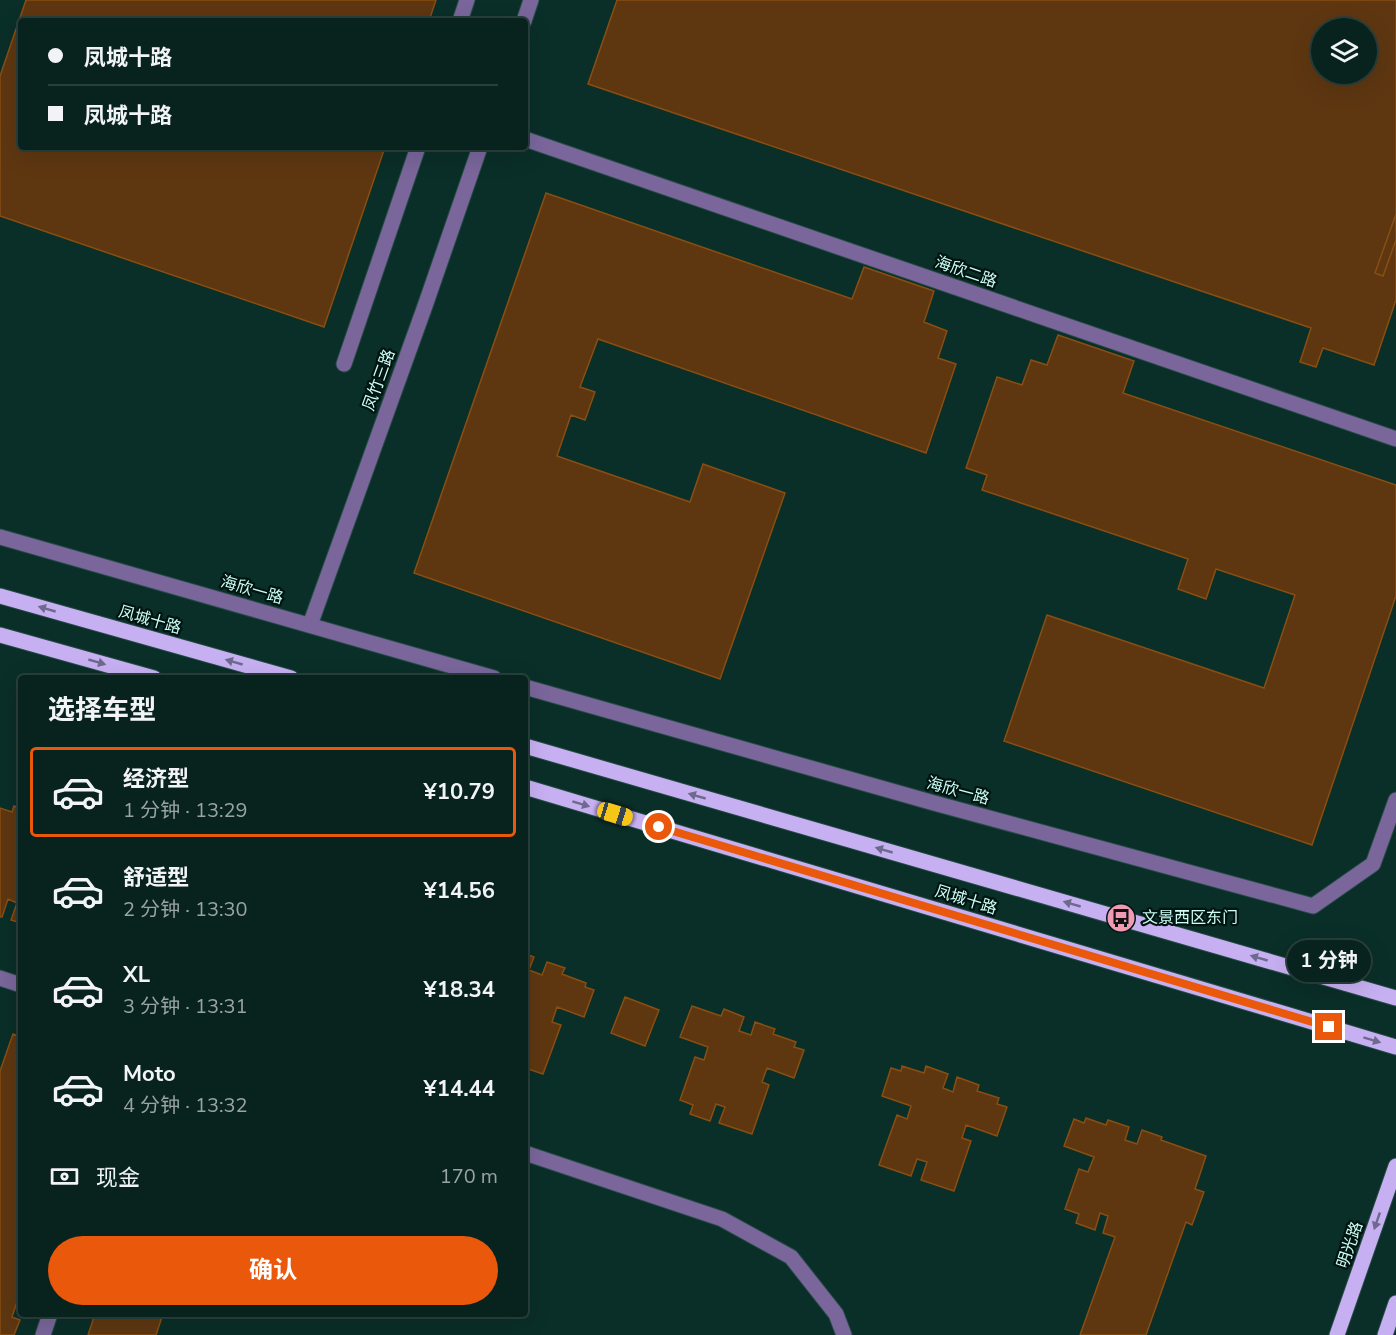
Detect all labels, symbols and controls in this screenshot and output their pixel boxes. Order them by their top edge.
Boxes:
map controls [1311,18,1377,84]
button: layers [1311,18,1377,84]
text: 凤城十路 [84,43,172,73]
text: 凤城十路 [84,101,172,131]
street label: 海欣二路 [932,251,1000,293]
street label: 凤竹三路 [358,346,400,414]
street label: 海欣一路 [218,571,286,609]
street label: 凤城十路 [116,601,184,639]
one-way arrow [37,604,55,613]
one-way arrow [225,657,243,666]
one-way arrow [88,658,106,667]
text: 选择车型 [48,692,156,729]
text: 经济型 [123,764,189,794]
icon: car [51,765,105,819]
street label: 海欣一路 [924,772,992,810]
text: ¥10.79 [424,777,495,807]
one-way arrow [688,791,706,800]
text: 1 分钟 · 13:29 [123,797,248,824]
one-way arrow [572,800,590,809]
car [595,800,635,828]
route start [645,813,672,840]
one-way arrow [875,845,893,854]
text: 舒适型 [123,863,189,893]
icon: car [51,864,105,918]
text: ¥14.56 [424,876,495,906]
street label: 凤城十路 [932,880,1000,920]
text: 2 分钟 · 13:30 [123,896,248,923]
one-way arrow [1063,899,1081,908]
bus stop icon: 文景西区东门 [1105,902,1137,934]
place label: 文景西区东门 [1142,907,1238,929]
callout: 1 分钟 [1287,940,1371,982]
text: 1 分钟 [1300,947,1358,974]
one-way arrow [1250,953,1268,963]
text: XL [123,960,150,990]
icon: car [51,963,105,1017]
text: ¥18.34 [424,975,495,1005]
text: 3 分钟 · 13:31 [123,993,248,1020]
route end [1315,1013,1342,1040]
one-way arrow [1363,1036,1381,1045]
text: Moto [123,1059,176,1089]
icon: car [51,1062,105,1116]
text: ¥14.44 [424,1074,495,1104]
text: 4 分钟 · 13:32 [123,1092,248,1119]
icon: cash [48,1160,81,1193]
text: 现金 [96,1163,140,1193]
text: 170 m [440,1163,498,1190]
one-way arrow [1371,1212,1381,1230]
street label: 明光路 [1332,1219,1368,1271]
button: 确认 [48,1236,498,1305]

